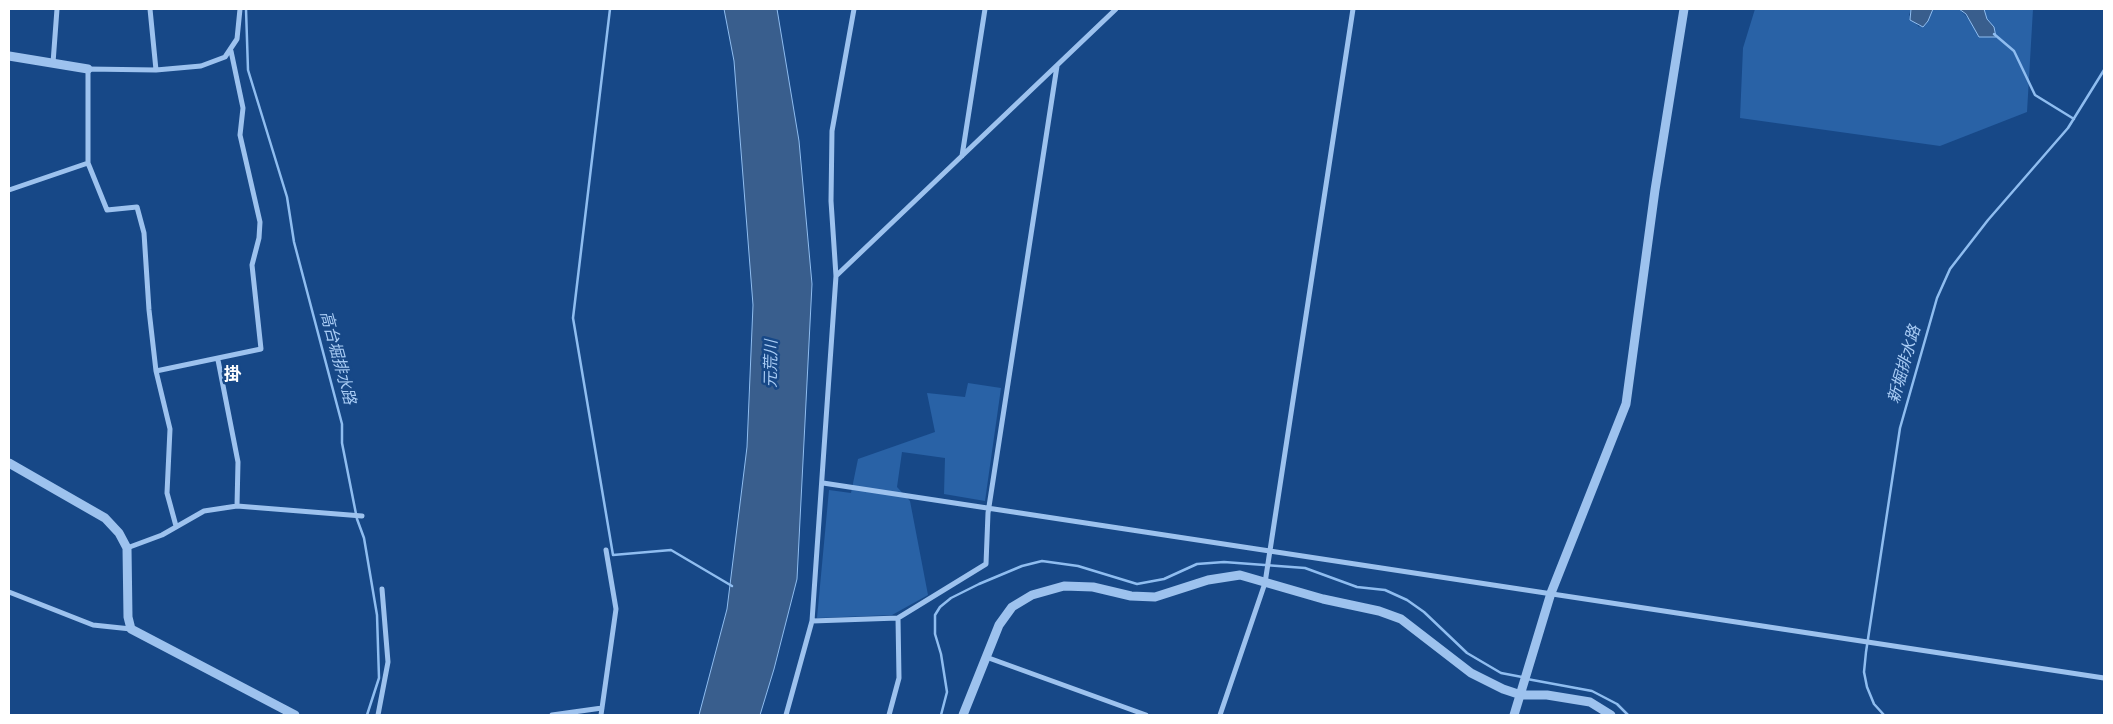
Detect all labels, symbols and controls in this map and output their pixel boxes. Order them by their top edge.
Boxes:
water label: 高台堀排水路 [314,309,358,407]
water label: 新堀排水路 [1886,324,1926,406]
water label: 元荒川 [763,340,783,388]
district label: 掛 [224,365,242,387]

